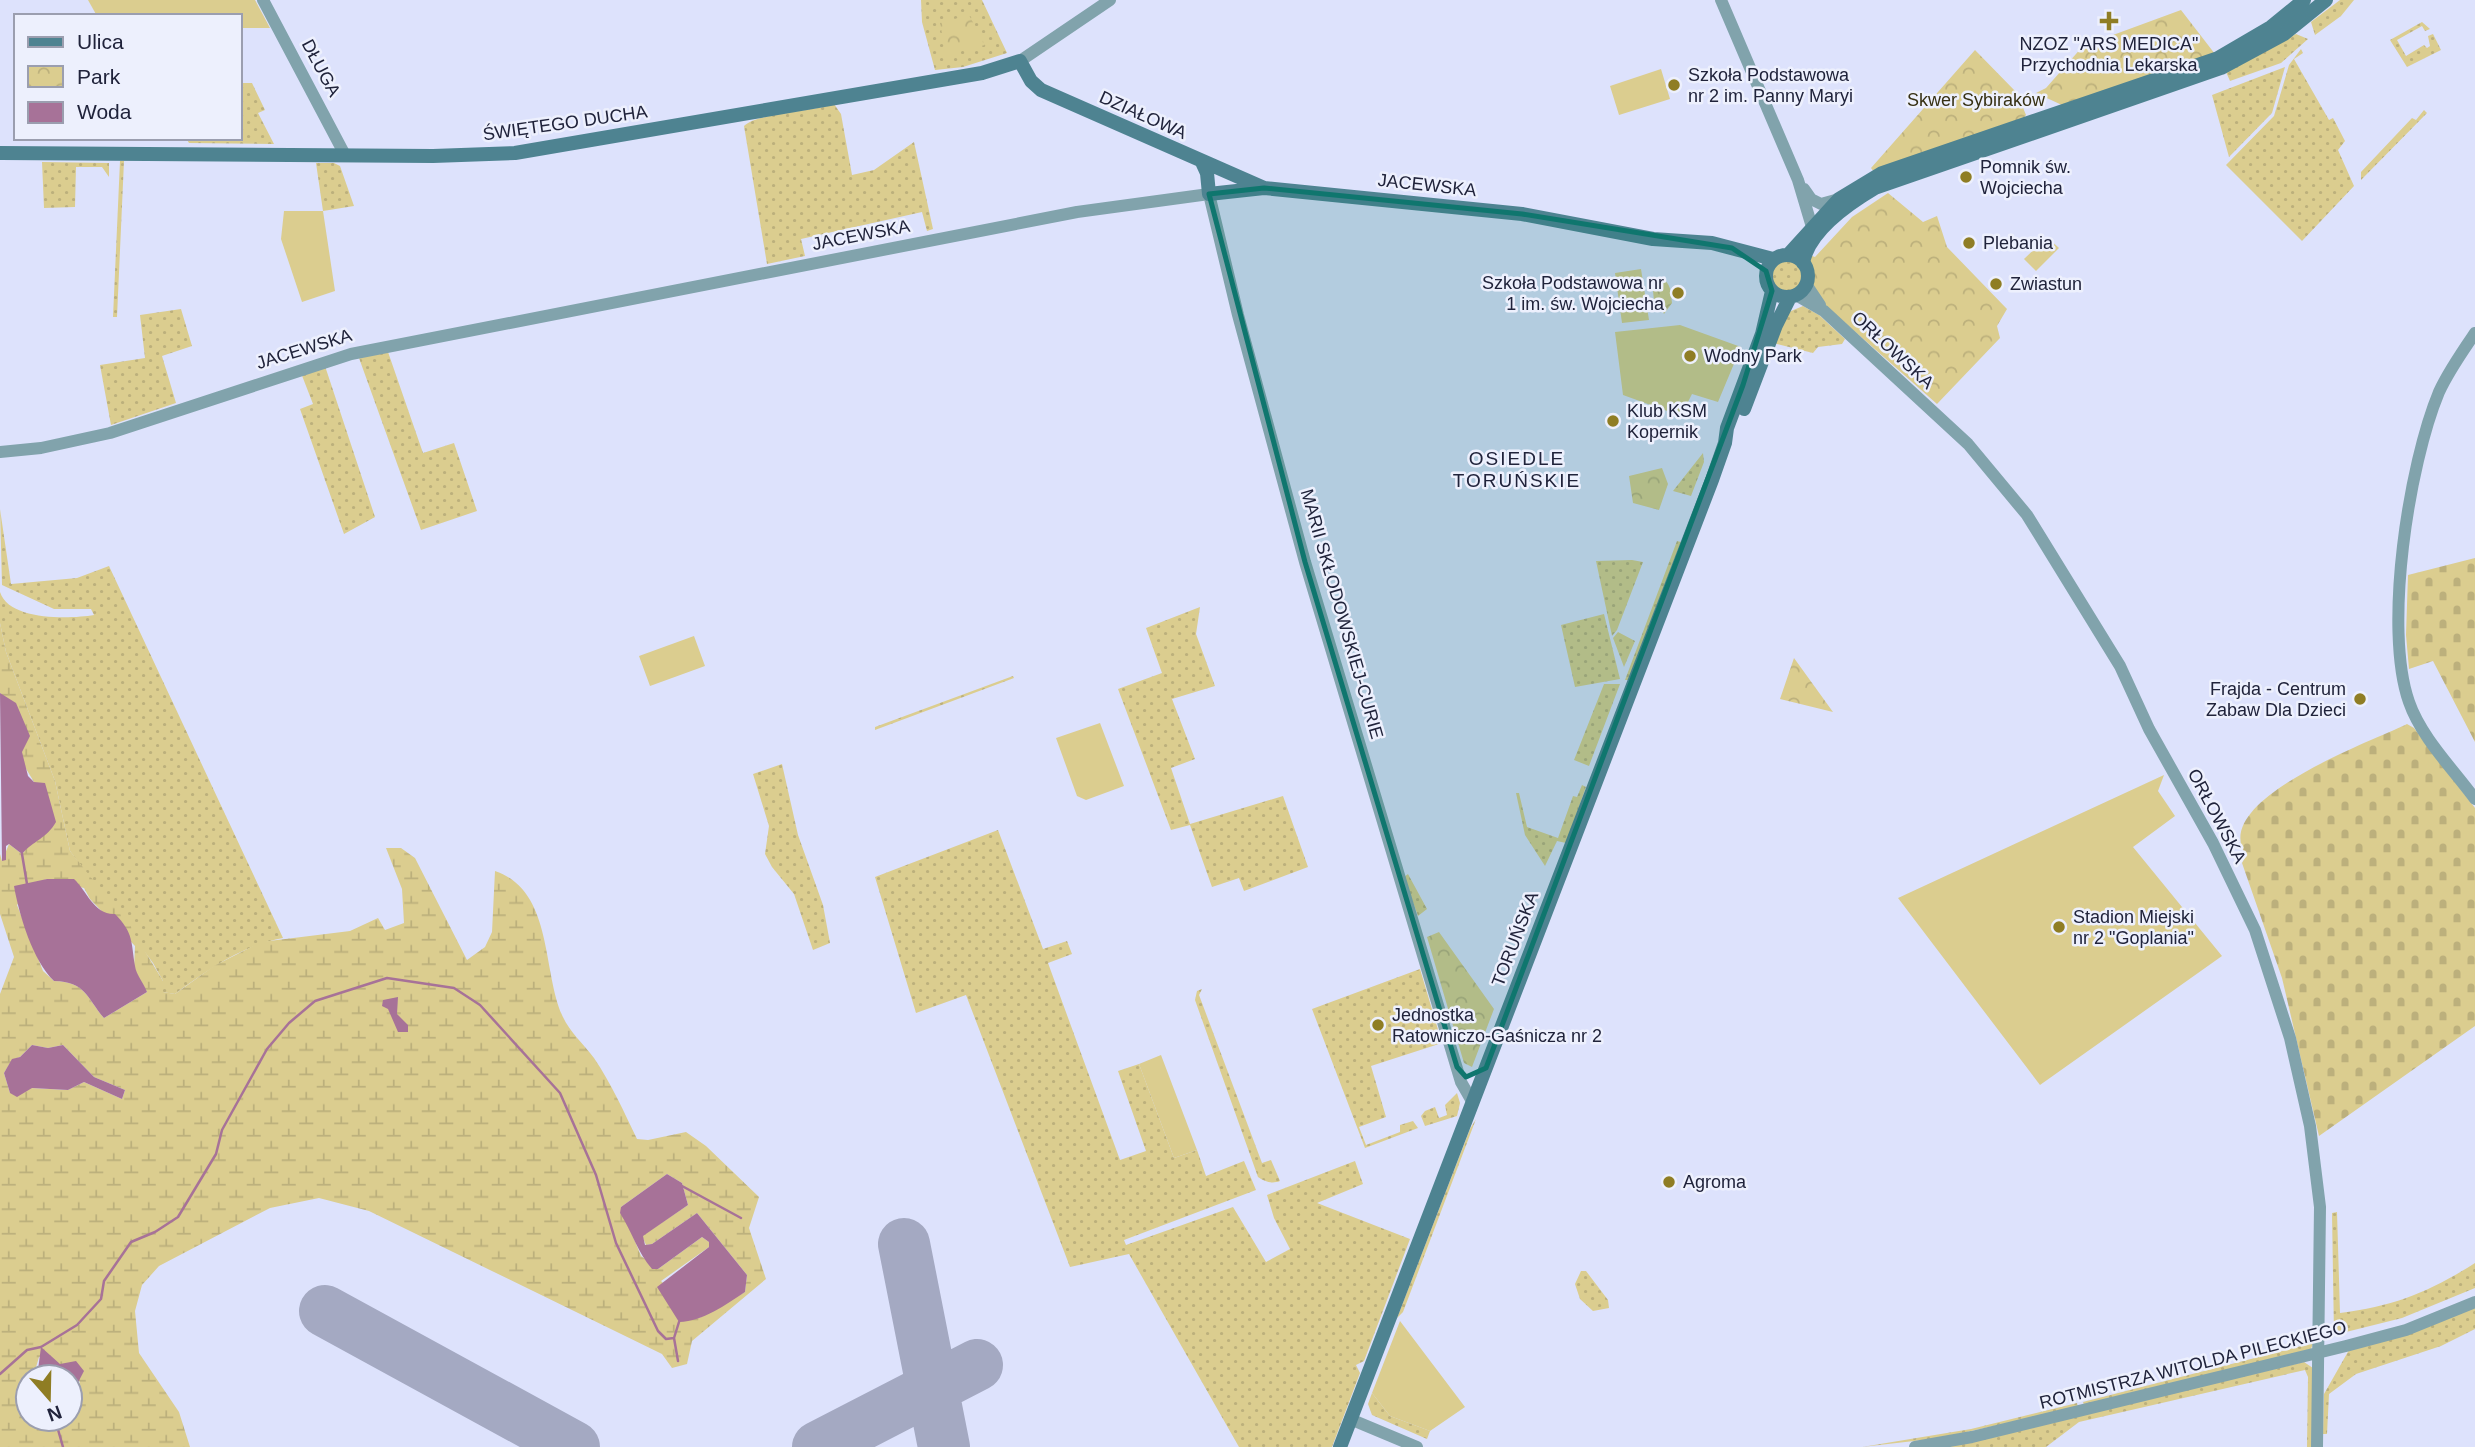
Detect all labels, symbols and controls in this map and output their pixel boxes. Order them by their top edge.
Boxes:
marker: NZOZ "ARS MEDICA" Przychodnia Lekarska [2099,11,2119,31]
legend [14,14,242,140]
text: Ulica [77,30,124,53]
place label: NZOZ "ARS MEDICA" Przychodnia Lekarska [2020,34,2199,75]
street label: DŁUGA [298,36,344,100]
text: Park [77,65,121,88]
place label: Szkoła Podstawowa nr 2 im. Panny Maryi [1688,65,1853,106]
marker: Szkoła Podstawowa nr 2 im. Panny Maryi [1666,77,1682,93]
street label: DZIAŁOWA [1096,87,1190,143]
park label: Skwer Sybiraków [1907,90,2046,110]
text: Woda [77,100,132,123]
street label: ŚWIĘTEGO DUCHA [481,101,649,144]
place label: Pomnik św. Wojciecha [1980,157,2071,198]
marker: Pomnik św. Wojciecha [1958,169,1974,185]
street label: JACEWSKA [1377,170,1477,200]
street label: JACEWSKA [810,216,912,254]
place label: Plebania [1983,233,2054,253]
marker: Plebania [1961,235,1977,251]
place label: Szkoła Podstawowa nr 1 im. św. Wojciecha [1482,273,1665,314]
place label: Zwiastun [2010,274,2082,294]
marker: Zwiastun [1988,276,2004,292]
marker: Szkoła Podstawowa nr 1 im. św. Wojciecha [1670,285,1686,301]
street label: ORŁOWSKA [1848,307,1938,393]
street label: JACEWSKA [254,325,354,373]
place label: Wodny Park [1704,346,1803,366]
marker: Wodny Park [1682,348,1698,364]
place label: Klub KSM Kopernik [1627,401,1707,442]
marker: Klub KSM Kopernik [1605,413,1621,429]
district label: OSIEDLE TORUŃSKIE [1453,448,1581,491]
street label: MARII SKŁODOWSKIEJ-CURIE [1297,487,1387,741]
place label: Frajda - Centrum Zabaw Dla Dzieci [2206,679,2346,720]
marker: Frajda - Centrum Zabaw Dla Dzieci [2352,691,2368,707]
street label: ORŁOWSKA [2184,765,2250,867]
street label: TORUŃSKA [1488,889,1542,989]
place label: Stadion Miejski nr 2 "Goplania" [2073,907,2194,948]
marker: Stadion Miejski nr 2 "Goplania" [2051,919,2067,935]
place label: Jednostka Ratowniczo-Gaśnicza nr 2 [1392,1005,1602,1046]
marker: Jednostka Ratowniczo-Gaśnicza nr 2 [1370,1017,1386,1033]
place label: Agroma [1683,1172,1747,1192]
marker: Agroma [1661,1174,1677,1190]
street label: ROTMISTRZA WITOLDA PILECKIEGO [2037,1317,2349,1413]
north arrow [14,1363,84,1433]
text: N [45,1401,65,1426]

